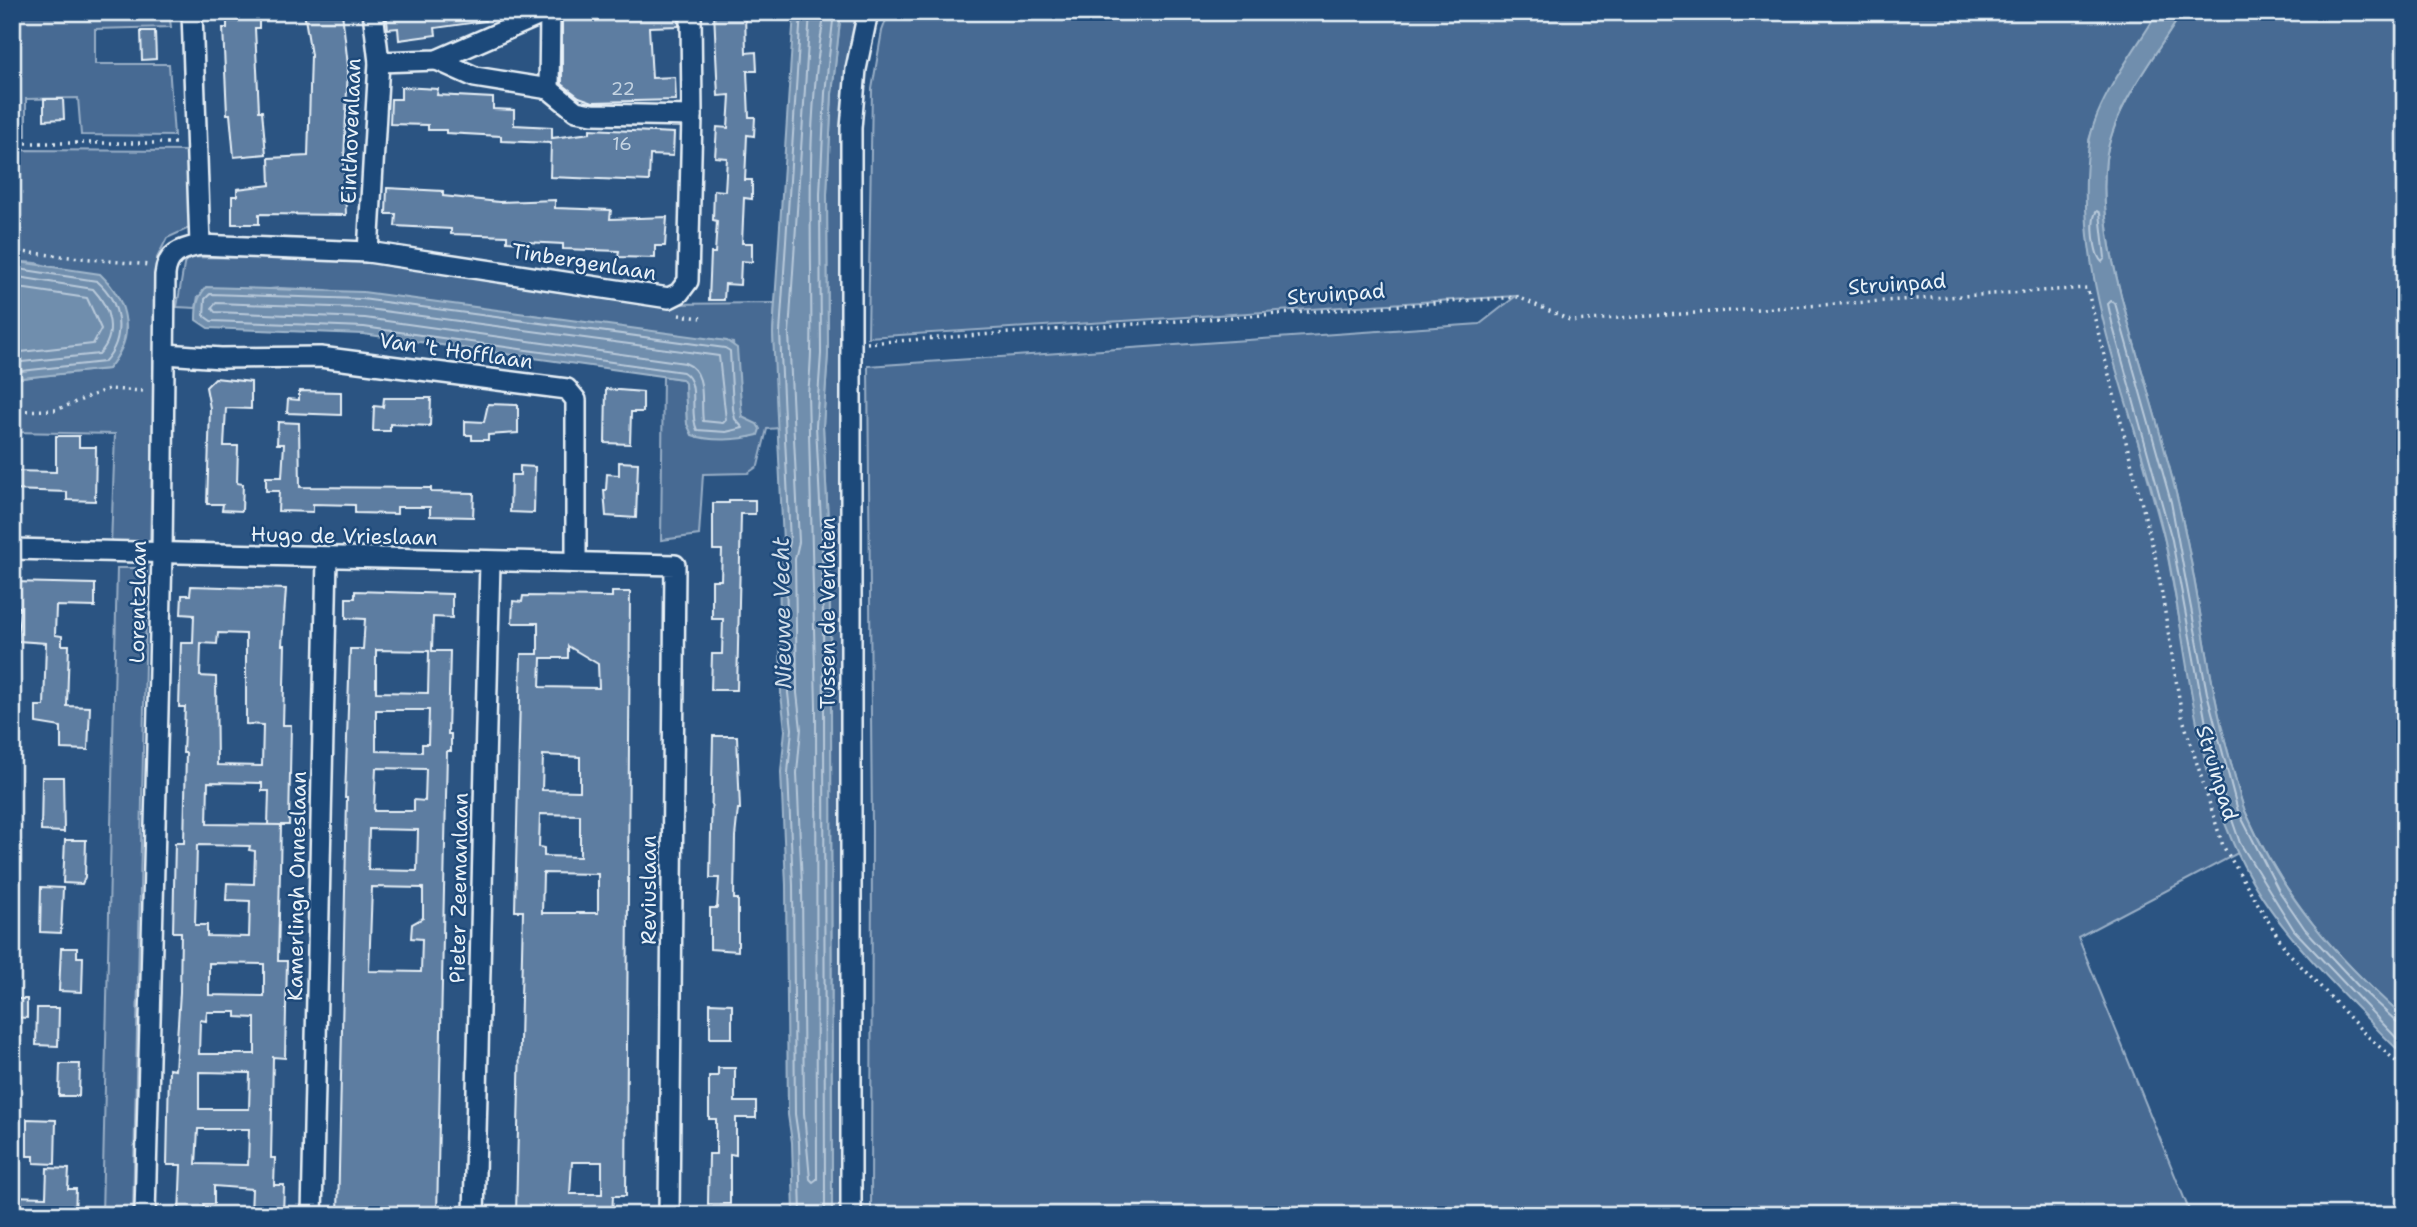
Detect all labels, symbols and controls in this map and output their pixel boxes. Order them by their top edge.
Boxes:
street label: Einthovenlaan [334,57,368,204]
house number: 22 [611,77,635,101]
house number: 16 [612,132,632,156]
street label: Tinbergenlaan [510,237,659,287]
street label: Struinpad [1847,267,1947,301]
street label: Struinpad [1286,277,1386,311]
street label: Van 't Hofflaan [377,326,535,376]
street label: Tussen de Verlaten [814,517,842,709]
street label: Hugo de Vrieslaan [250,520,438,552]
water label: Nieuwe Vecht [766,536,798,690]
street label: Lorentzlaan [123,540,153,664]
street label: Struinpad [2189,722,2245,824]
street label: Kamerlingh Onneslaan [281,771,313,1001]
street label: Pieter Zeemanlaan [443,792,475,984]
street label: Reviuslaan [635,835,663,945]

